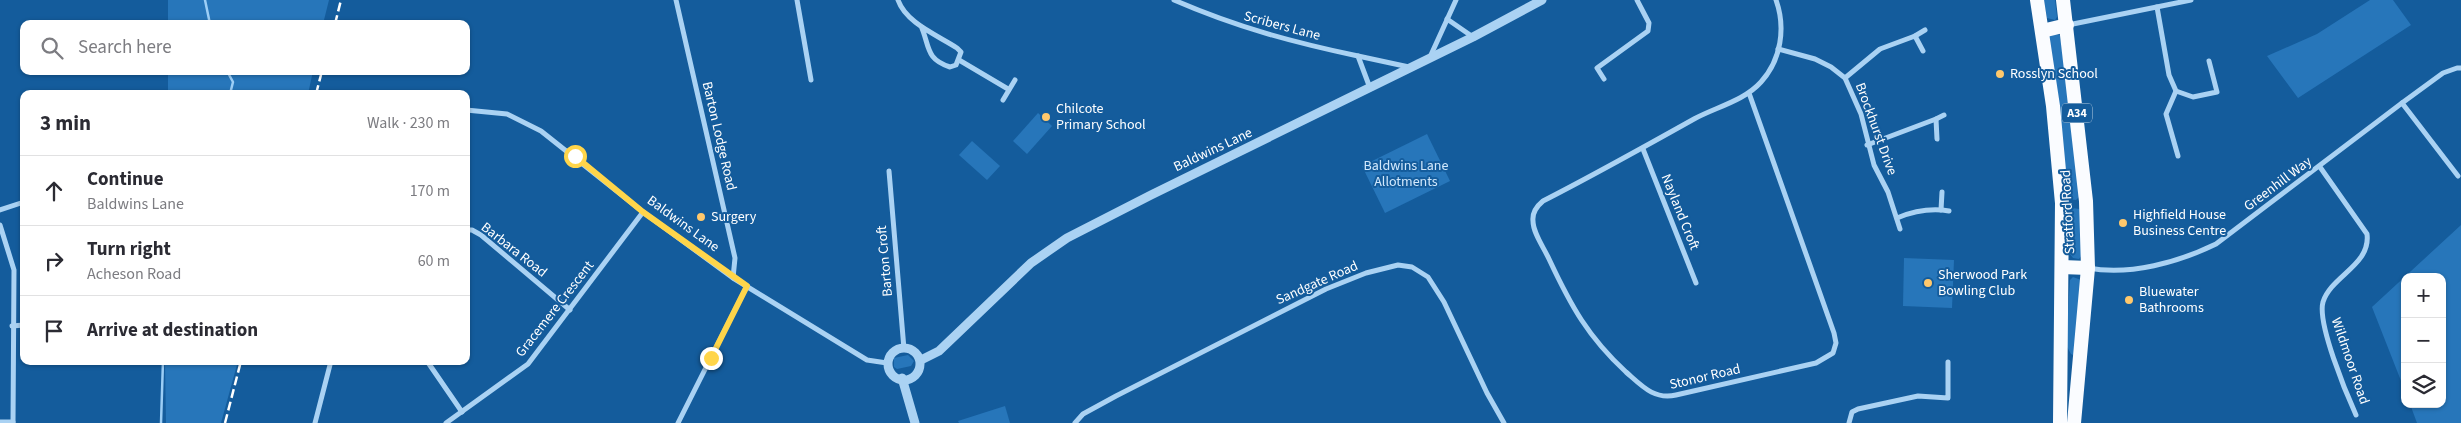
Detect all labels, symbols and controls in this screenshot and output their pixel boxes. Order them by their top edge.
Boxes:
street label: Scribers Lane [1241,6,1323,46]
search box [20,20,470,75]
icon: search [38,34,66,62]
text: Search here [78,34,172,61]
place label: Rosslyn School [2010,64,2098,84]
marker: Rosslyn School [1994,68,2006,80]
street label: Barton Lodge Road [697,79,741,193]
street label: Brockhurst Drive [1850,80,1902,178]
place label: Chilcote Primary School [1056,99,1146,135]
road number: A34 [2062,104,2092,122]
text: 3 min [40,108,91,138]
marker: Chilcote Primary School [1040,111,1052,123]
text: Walk · 230 m [367,112,450,134]
street label: Baldwins Lane [1170,123,1256,177]
route start [564,145,587,168]
street label: Greenhill Way [2240,152,2316,216]
park label: Baldwins Lane Allotments [1364,156,1449,192]
text: Continue [87,166,164,193]
street label: Stratford Road [2056,169,2080,255]
street label: Nayland Croft [1656,171,1705,254]
icon: ahead [40,177,68,205]
text: 170 m [410,180,450,202]
street label: Baldwins Lane [643,191,723,257]
text: Baldwins Lane [87,193,184,215]
place label: Highfield House Business Centre [2133,205,2226,241]
place label: Surgery [711,207,757,227]
marker: Surgery [695,211,707,223]
marker: Highfield House Business Centre [2117,217,2129,229]
street label: Barbara Road [477,218,551,282]
street label: Barton Croft [872,224,898,297]
text: Turn right [87,236,171,263]
icon: right [40,247,68,275]
text: 60 m [418,250,450,272]
street label: Gracemere Crescent [511,256,599,361]
street label: Sandgate Road [1273,256,1361,310]
text: Acheson Road [87,263,181,285]
place label: Sherwood Park Bowling Club [1938,265,2027,301]
map controls [2401,273,2446,408]
button: + [2401,273,2446,318]
marker: Sherwood Park Bowling Club [1922,277,1934,289]
place label: Bluewater Bathrooms [2139,282,2204,318]
marker: Bluewater Bathrooms [2123,294,2135,306]
street label: Wildmoor Road [2326,315,2374,407]
icon: arrive [40,317,68,345]
text: Arrive at destination [87,317,258,344]
button: − [2401,318,2446,363]
route end [700,347,723,370]
street label: Stonor Road [1668,359,1742,395]
button: layers [2401,363,2446,408]

